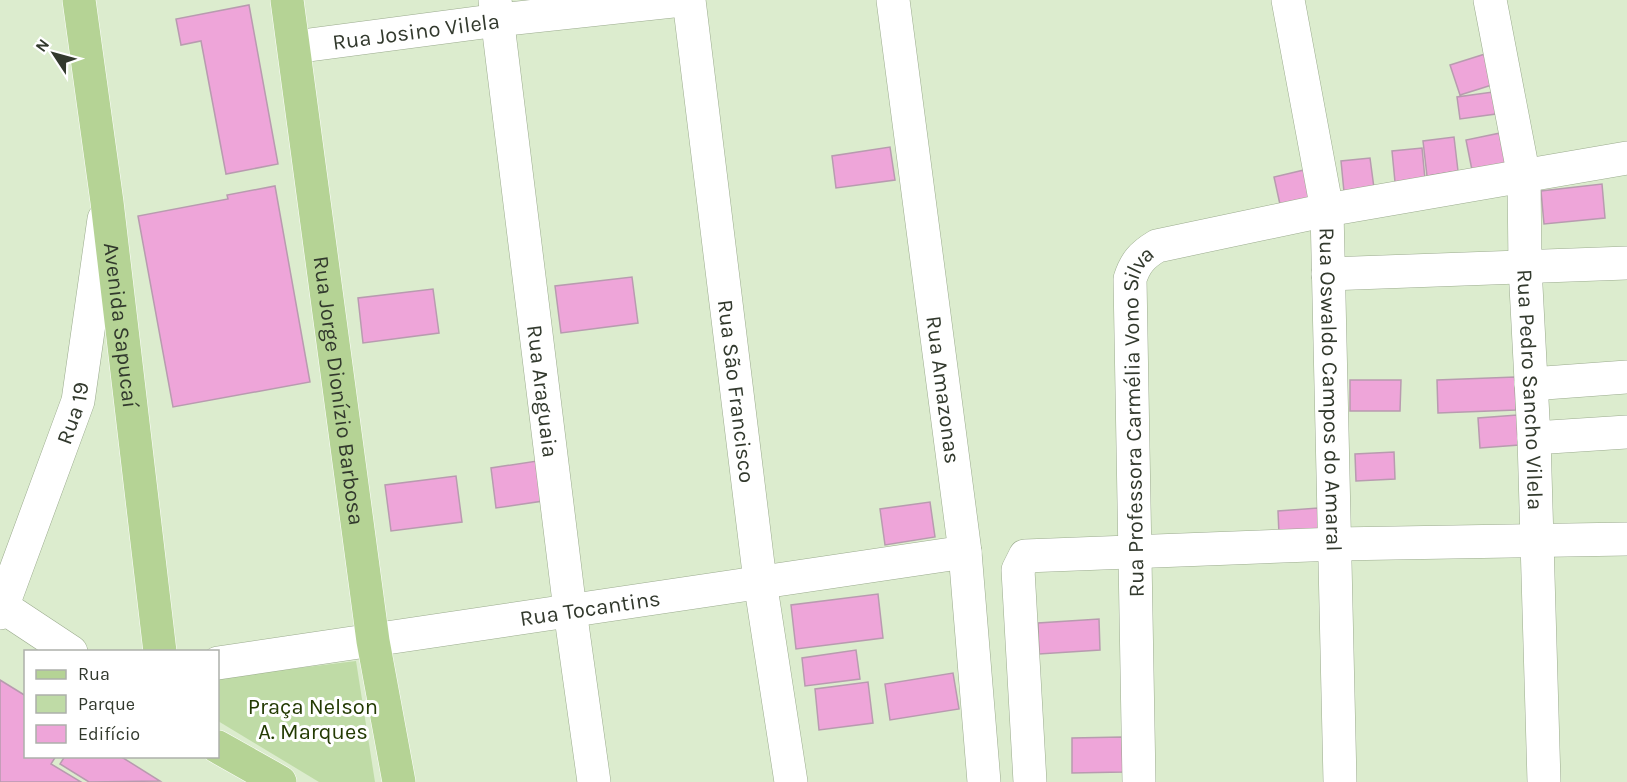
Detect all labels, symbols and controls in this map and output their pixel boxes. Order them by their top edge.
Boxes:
street label: Rua Josino Vilela [331,8,501,56]
north arrow [24,24,84,84]
text: N [31,35,53,56]
street label: Rua Oswaldo Campos do Amaral [1313,227,1347,552]
street label: Avenida Sapucaí [98,241,143,410]
street label: Rua Professora Carmélia Vono Silva [1118,241,1159,598]
street label: Rua Jorge Dionízio Barbosa [307,254,369,527]
street label: Rua Pedro Sancho Vilela [1511,268,1548,511]
street label: Rua São Francisco [712,298,760,484]
street label: Rua Amazonas [920,314,965,465]
street label: Rua Araguaia [521,323,563,459]
street label: Rua 19 [51,380,95,448]
street label: Rua Tocantins [518,585,662,632]
legend [24,650,219,758]
text: Rua [78,663,110,685]
text: Parque [78,693,135,715]
park label: Praça Nelson A. Marques [248,694,378,745]
text: Edifício [78,723,140,745]

